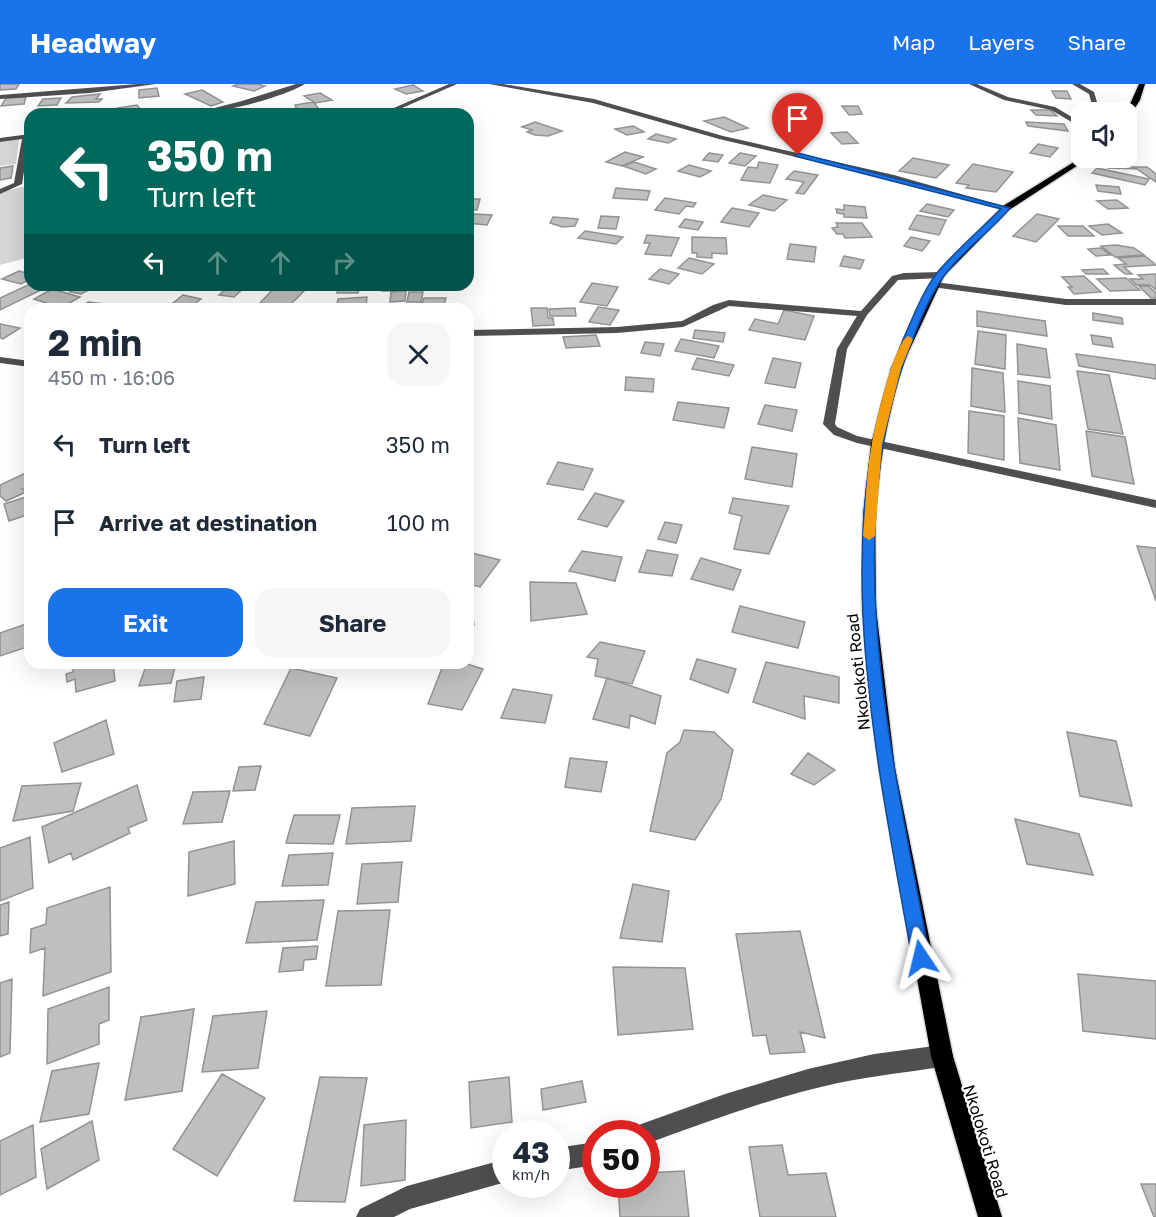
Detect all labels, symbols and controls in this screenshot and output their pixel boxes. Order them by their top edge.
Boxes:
text: Headway [30,26,156,59]
text: Map [892,29,935,55]
text: Layers [968,29,1035,55]
text: Share [1068,29,1126,55]
pin [772,93,823,155]
icon: arrive [781,102,814,135]
map controls [1071,102,1137,168]
button: sound [1071,102,1137,168]
text: 350 m [147,130,273,180]
icon: left [48,132,126,210]
text: Turn left [147,181,256,213]
icon: left [138,246,171,279]
icon: ahead [201,246,234,279]
icon: ahead [264,246,297,279]
icon: right [327,246,360,279]
text: 2 min [48,321,142,364]
button: close [387,323,450,386]
text: 450 m · 16:06 [48,365,175,389]
icon: left [48,428,81,461]
text: Turn left [99,431,190,458]
text: 350 m [386,431,450,458]
icon: arrive [48,506,81,539]
text: Arrive at destination [99,509,317,536]
text: 100 m [387,509,450,536]
button: Exit [48,588,243,657]
button: Share [255,588,450,657]
street label: Nkolokoti Road [842,613,874,731]
position arrow [889,926,953,990]
street label: Nkolokoti Road [959,1082,1013,1200]
speed limit sign: 50 [582,1120,660,1198]
text: 43 [512,1134,550,1170]
text: km/h [512,1165,550,1183]

